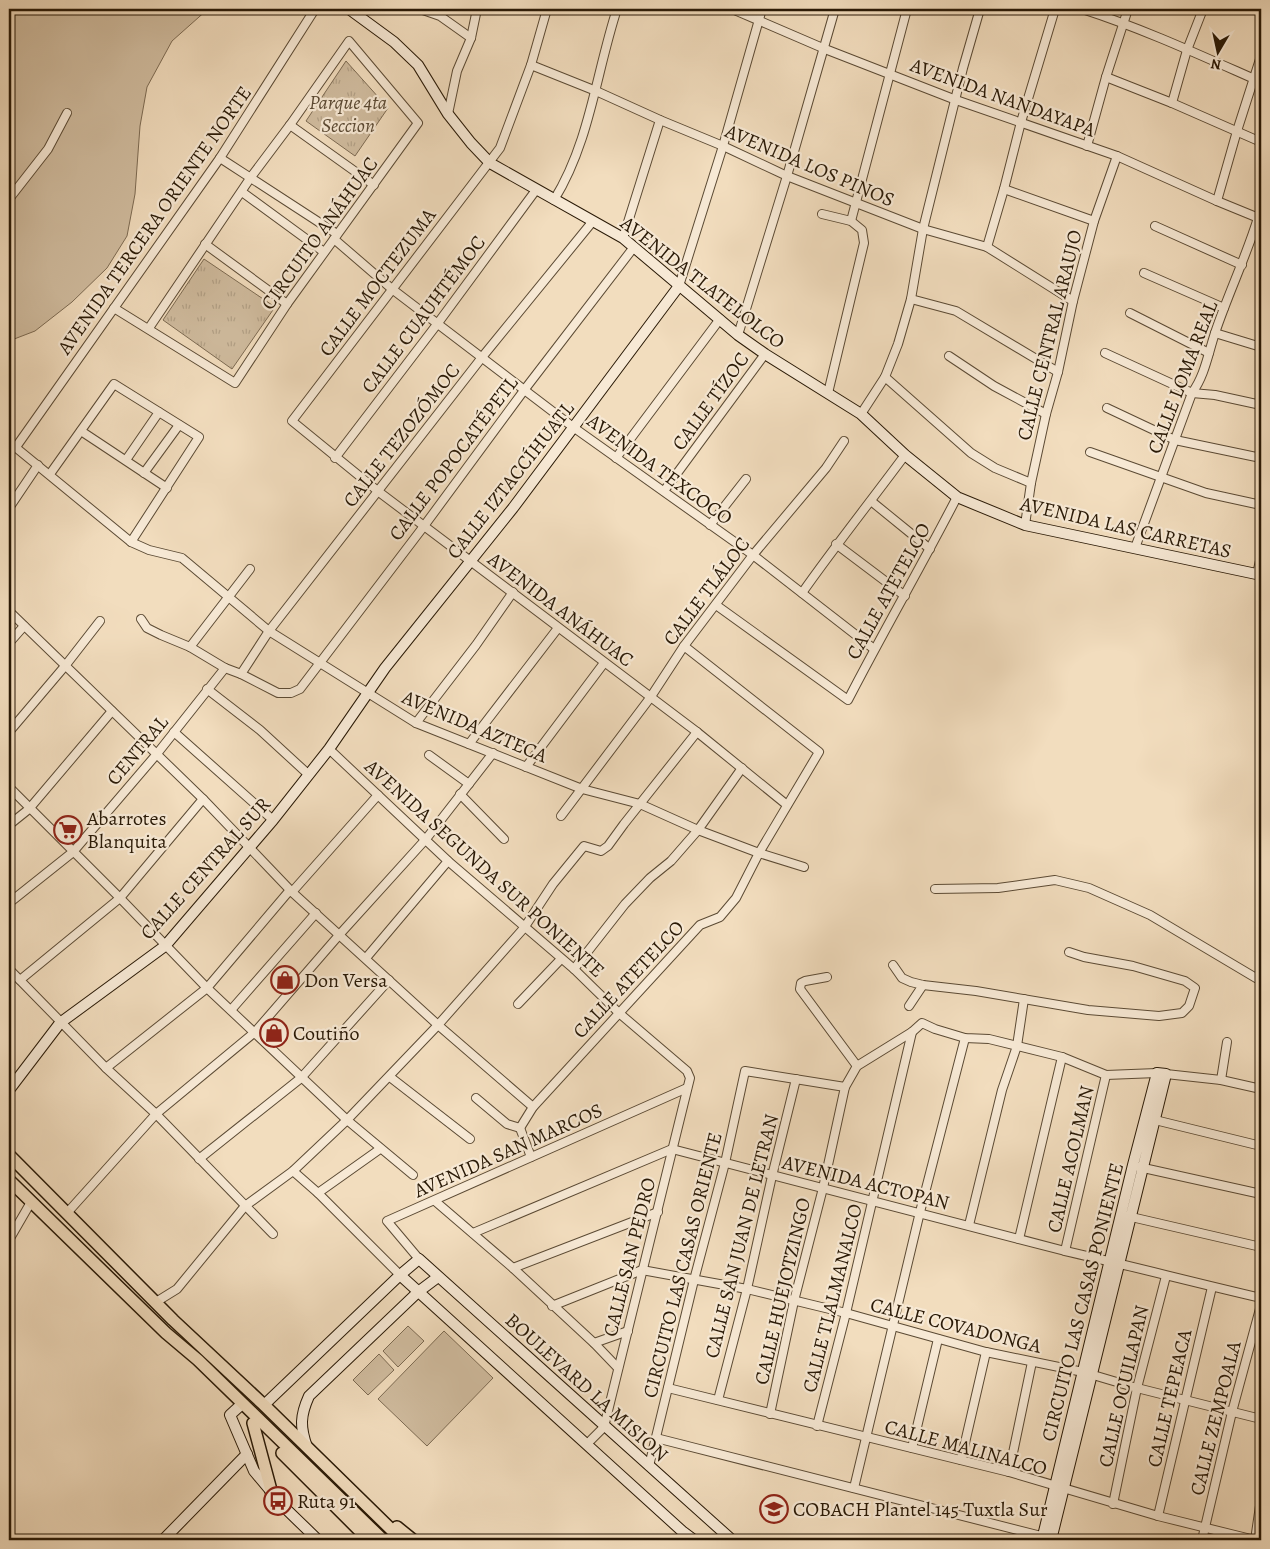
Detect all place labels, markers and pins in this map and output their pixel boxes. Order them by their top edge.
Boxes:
place label: Abarrotes Blanquita [86,805,167,855]
supermarket icon: Abarrotes Blanquita [53,815,83,845]
shop icon: Don Versa [270,965,300,995]
place label: Don Versa [304,967,388,994]
shop icon: Coutiño [259,1018,289,1048]
place label: Coutiño [293,1020,359,1047]
bus stop icon: Ruta 91 [263,1486,293,1516]
place label: Ruta 91 [297,1488,355,1515]
school or university icon: COBACH Plantel 145 Tuxtla Sur [759,1494,789,1524]
place label: COBACH Plantel 145 Tuxtla Sur [793,1496,1048,1523]

